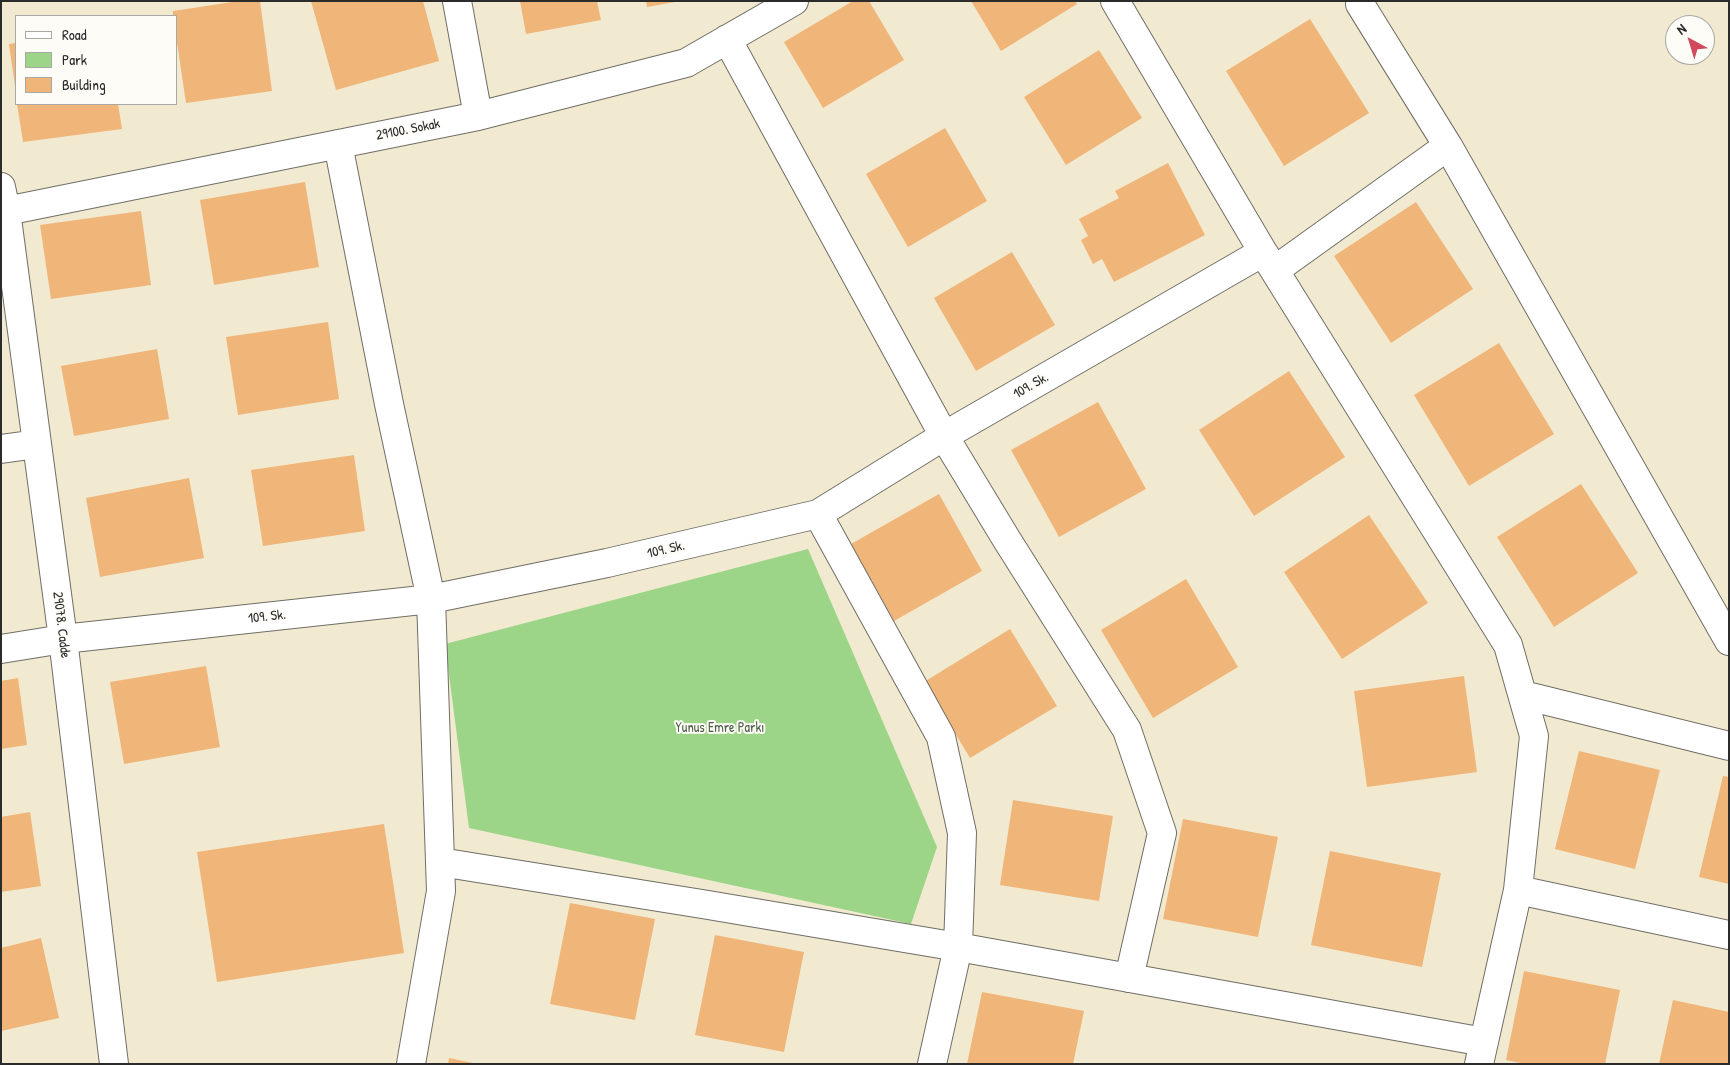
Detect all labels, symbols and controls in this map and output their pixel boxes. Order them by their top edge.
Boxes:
legend [15,15,178,105]
north arrow [1665,15,1715,65]
text: N [1672,19,1690,38]
text: Road [62,24,87,45]
text: Park [62,49,87,70]
text: Building [62,74,106,95]
street label: 29100. Sokak [375,116,441,144]
street label: 109. Sk. [1010,369,1052,403]
street label: 109. Sk. [646,538,686,562]
street label: 29078. Cadde [49,591,73,659]
street label: 109. Sk. [247,607,287,627]
park label: Yunus Emre Parkı [676,720,764,736]

